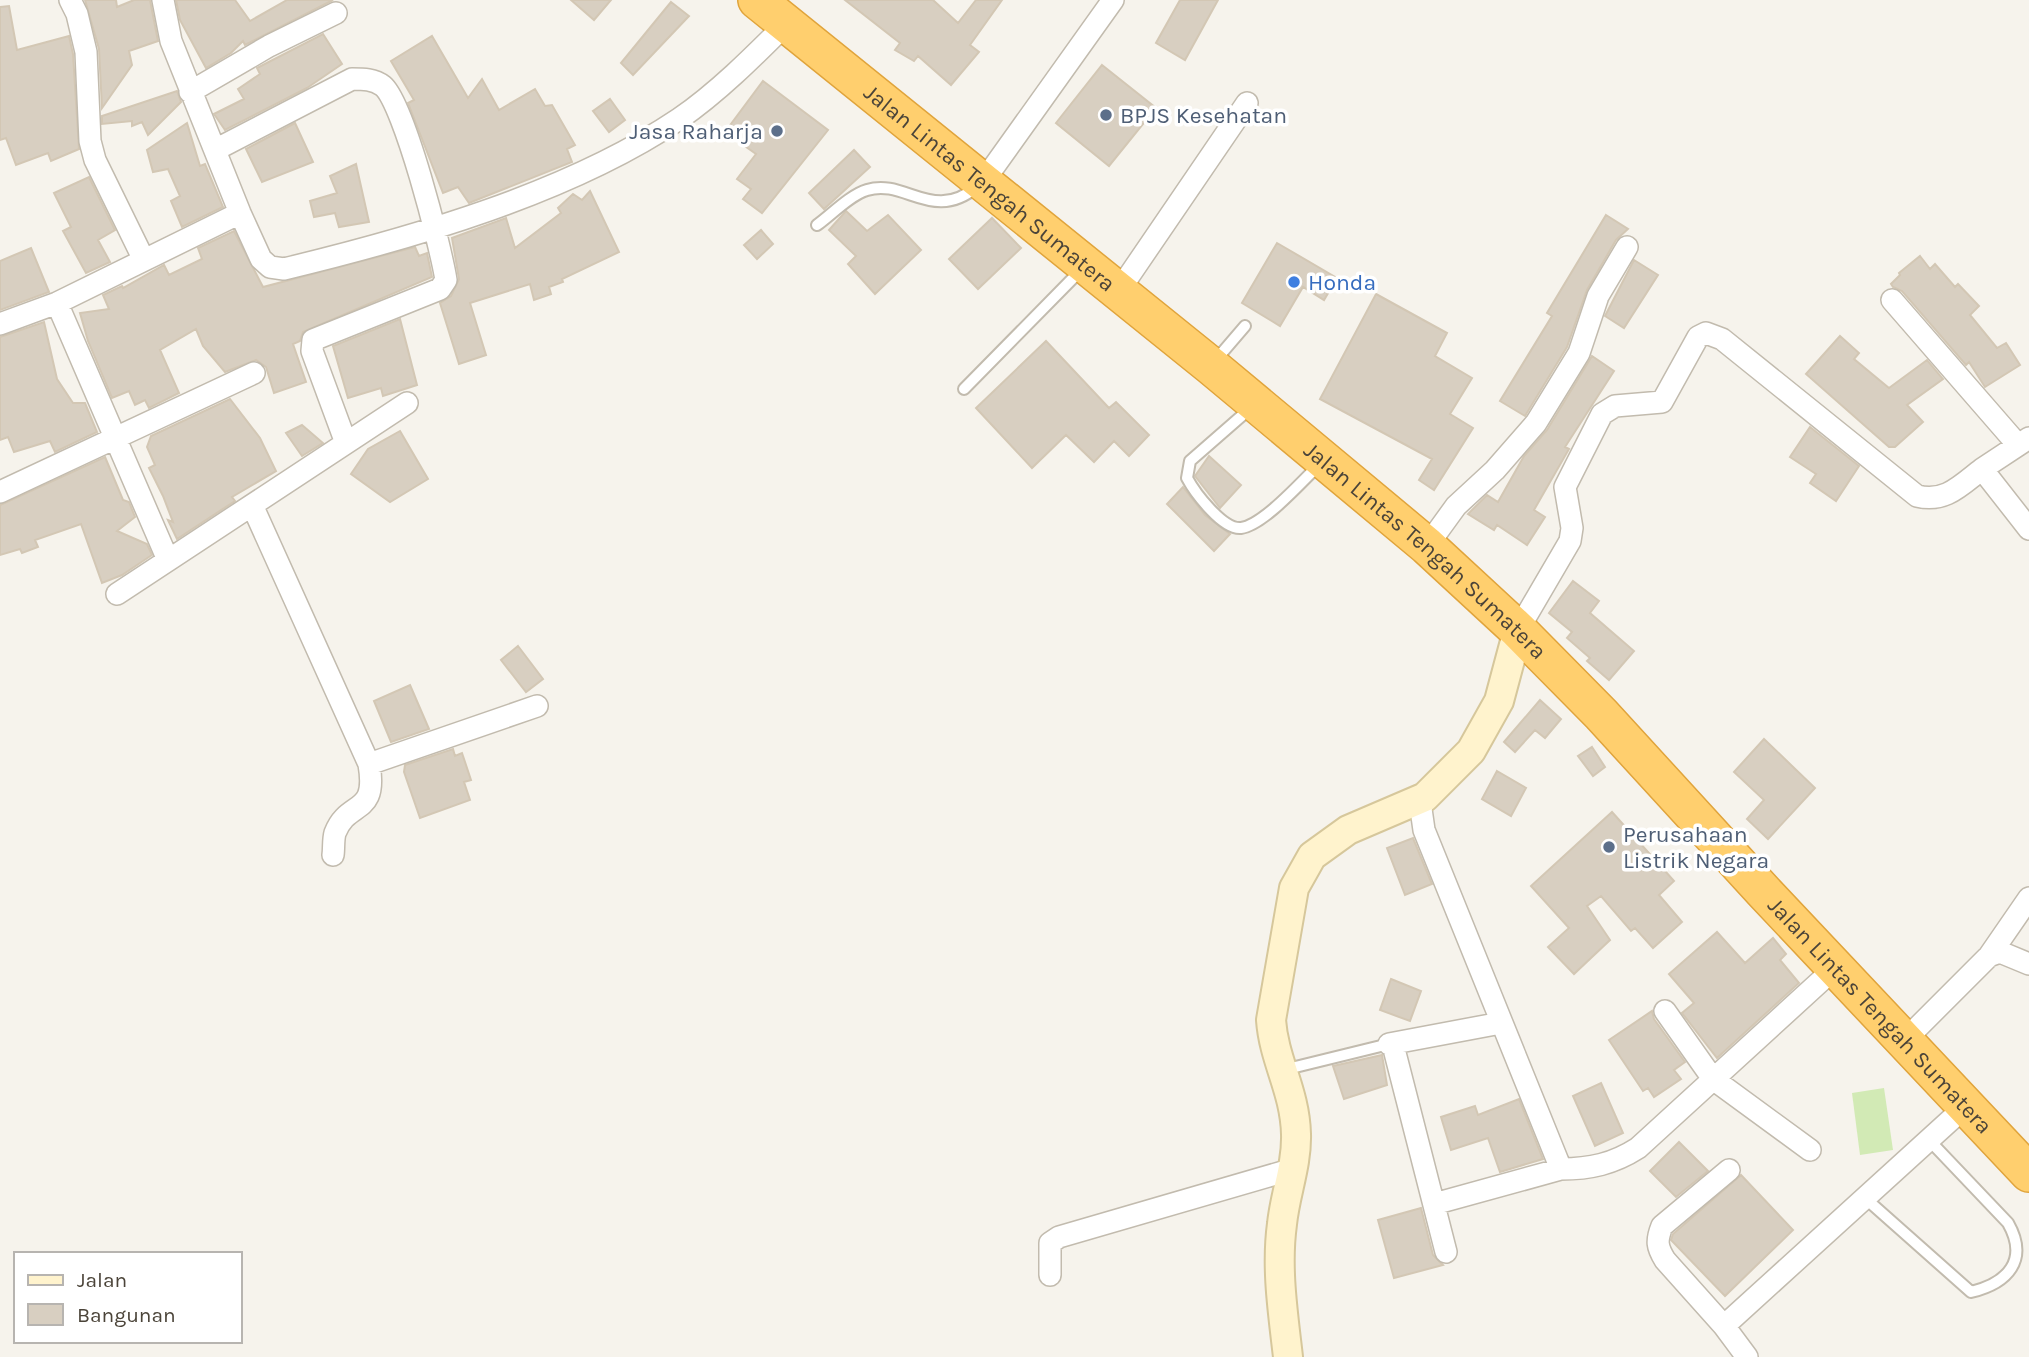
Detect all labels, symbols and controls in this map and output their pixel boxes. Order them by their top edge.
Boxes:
street label: Jalan Lintas Tengah Sumatera [859,78,1121,297]
place label: BPJS Kesehatan [1120,102,1287,129]
marker: BPJS Kesehatan [1098,107,1114,123]
place label: Jasa Raharja [629,118,763,145]
marker: Jasa Raharja [769,123,785,139]
place label: Honda [1308,269,1376,296]
marker: Honda [1286,274,1302,290]
street label: Jalan Lintas Tengah Sumatera [1299,436,1552,665]
place label: Perusahaan Listrik Negara [1623,821,1769,874]
marker: Perusahaan Listrik Negara [1601,839,1617,855]
street label: Jalan Lintas Tengah Sumatera [1762,891,1998,1139]
legend [14,1252,242,1343]
text: Jalan [77,1268,127,1292]
text: Bangunan [77,1303,176,1327]

